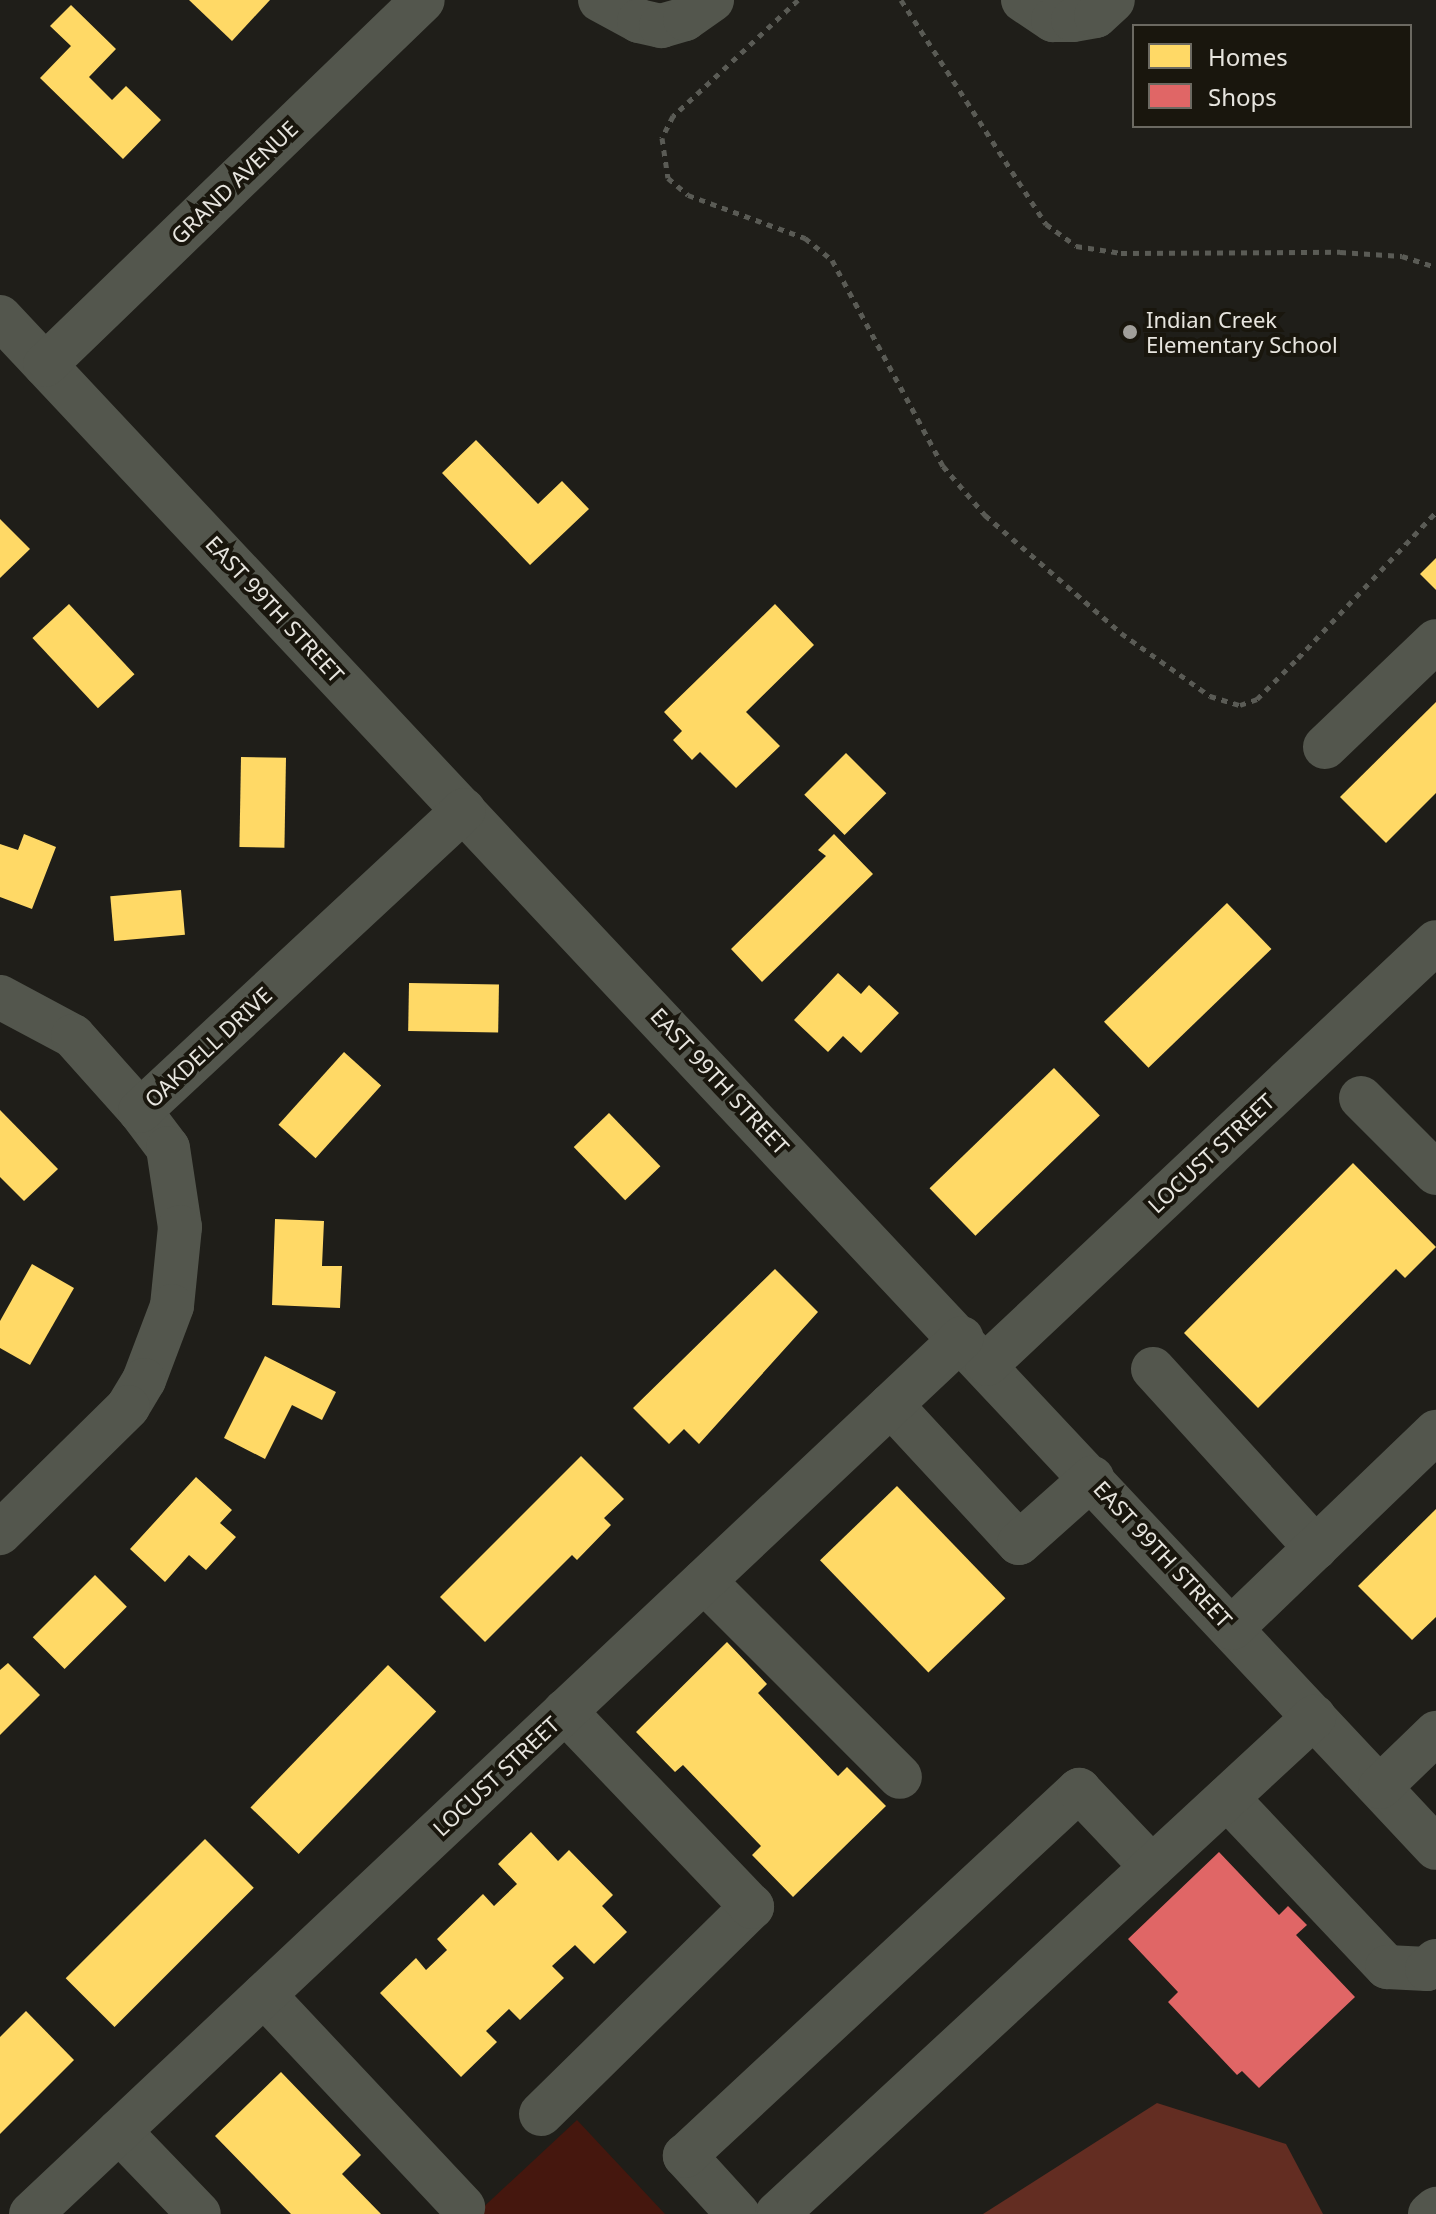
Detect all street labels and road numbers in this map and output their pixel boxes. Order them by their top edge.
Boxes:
street label: GRAND AVENUE [165,115,303,249]
street label: EAST 99TH STREET [200,530,350,688]
street label: OAKDELL DRIVE [139,981,277,1113]
street label: EAST 99TH STREET [645,1002,795,1160]
street label: LOCUST STREET [1142,1088,1280,1218]
street label: EAST 99TH STREET [1088,1475,1238,1633]
street label: LOCUST STREET [427,1711,565,1841]

